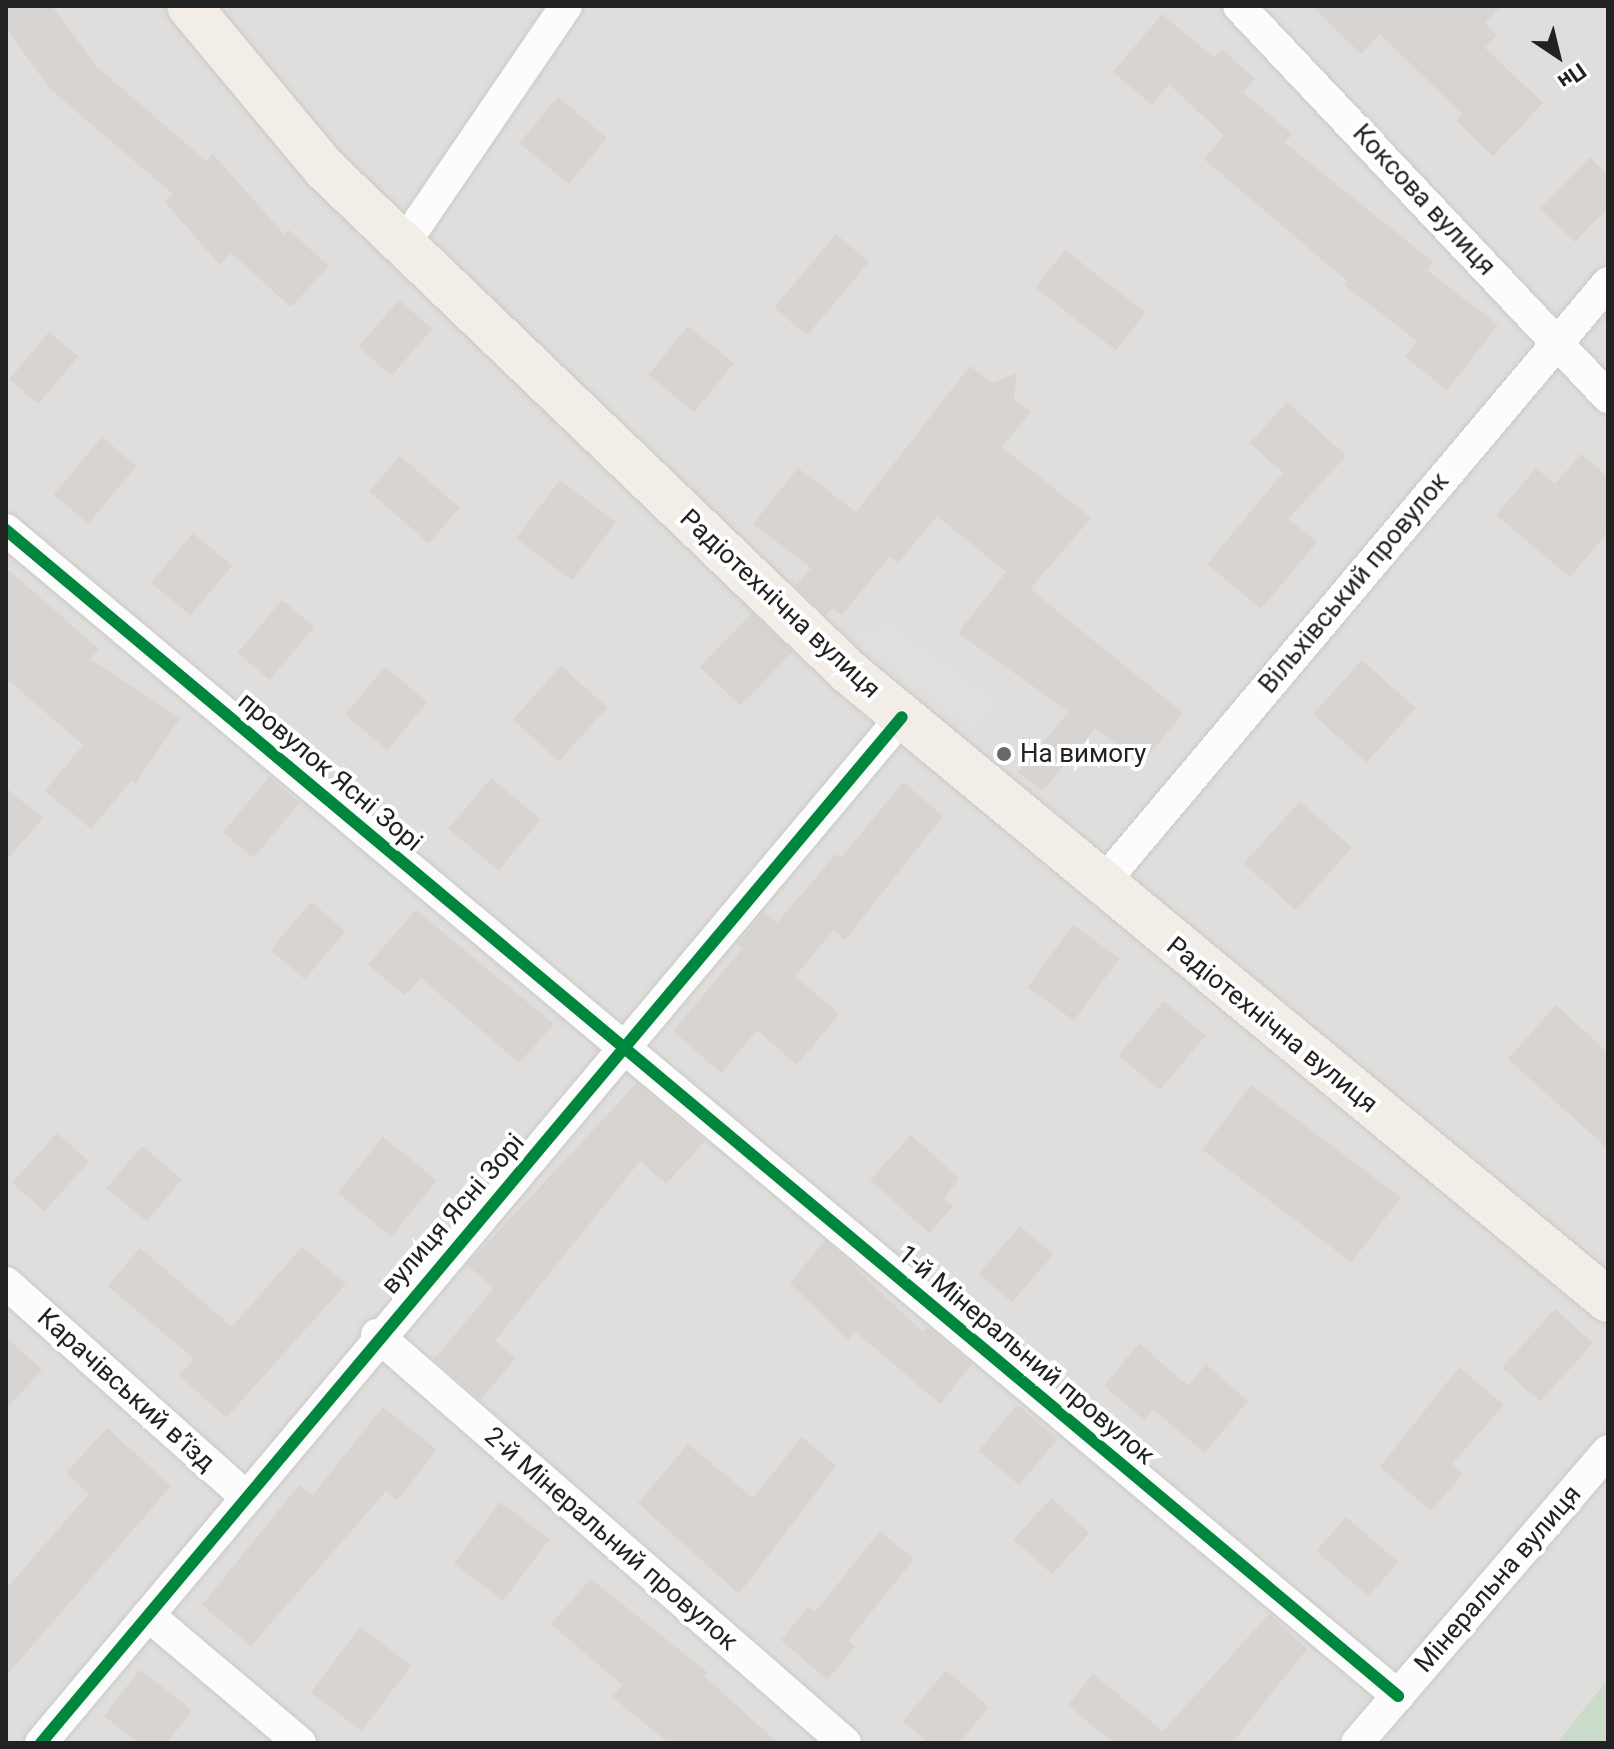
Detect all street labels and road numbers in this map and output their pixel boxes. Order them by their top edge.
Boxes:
street label: Коксова вулиця [1346,118,1502,282]
street label: Вільхівський провулок [1252,466,1456,700]
street label: Радіотехнічна вулиця [673,503,887,705]
street label: провулок Ясні Зорі [232,686,428,858]
street label: Радіотехнічна вулиця [1160,930,1384,1120]
street label: вулиця Ясні Зорі [375,1128,531,1300]
street label: 1-й Мінеральний провулок [891,1239,1161,1471]
street label: Карачівський в’їзд [31,1302,221,1478]
street label: 2-й Мінеральний провулок [478,1421,744,1657]
street label: Мінеральна вулиця [1408,1479,1588,1679]

